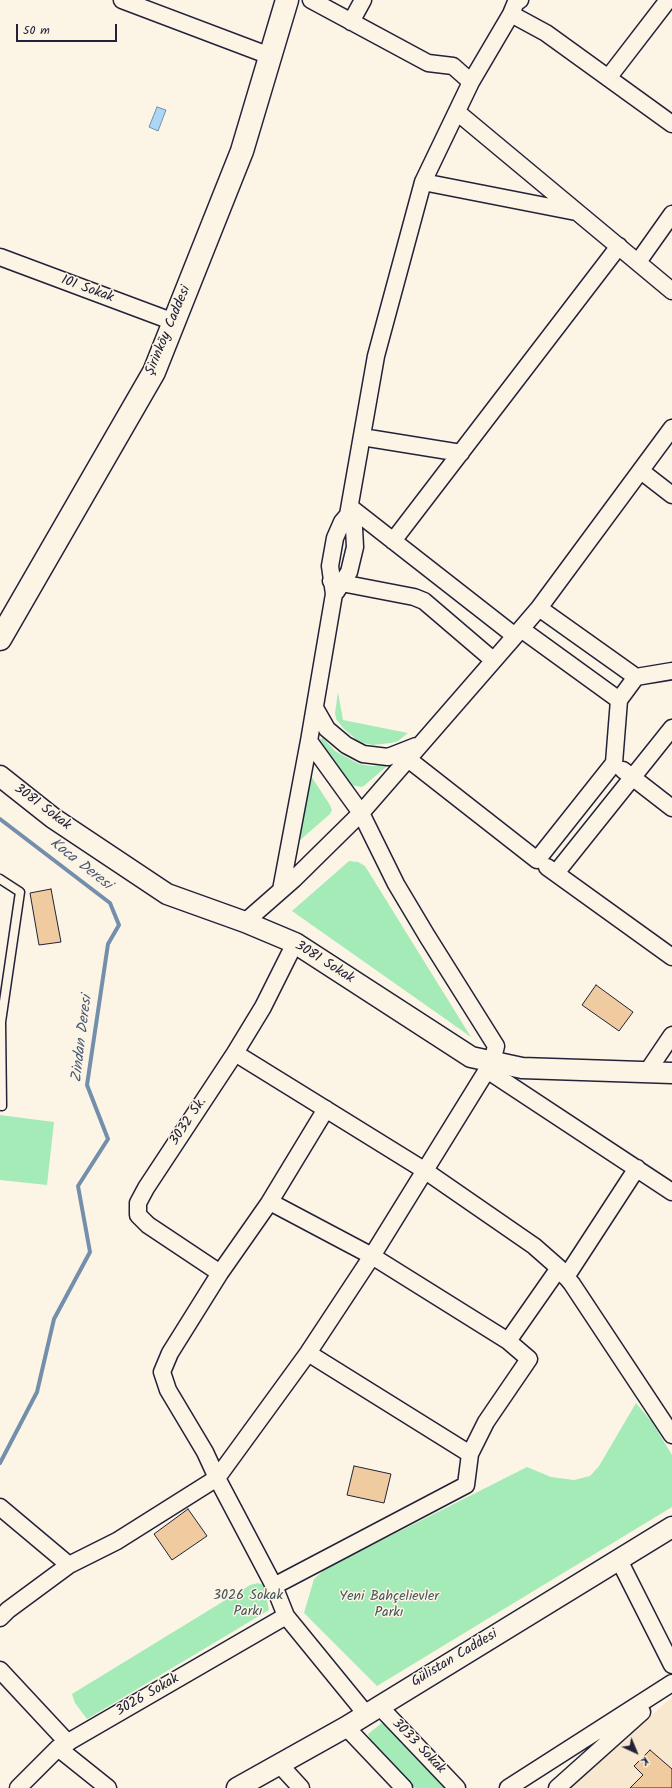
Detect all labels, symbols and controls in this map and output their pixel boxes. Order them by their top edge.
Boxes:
scale bar [18,16,119,42]
text: 50 m [23,21,50,40]
street label: 101 Sokak [58,273,116,307]
street label: Şirinköy Caddesi [143,284,195,378]
street label: 3081 Sokak [10,781,74,835]
water label: Koca Deresi [46,835,114,895]
street label: 3081 Sokak [291,938,357,988]
water label: Zindan Deresi [69,994,97,1084]
street label: 3032 Sk. [167,1095,211,1149]
park label: 3026 Sokak Parkı [213,1589,283,1622]
park label: Yeni Bahçelievler Parkı [339,1590,439,1622]
street label: Gülistan Caddesi [409,1627,501,1691]
street label: 3026 Sokak [113,1671,183,1721]
street label: 3033 Sokak [388,1716,448,1778]
north arrow [616,1732,656,1772]
text: K [636,1752,653,1769]

